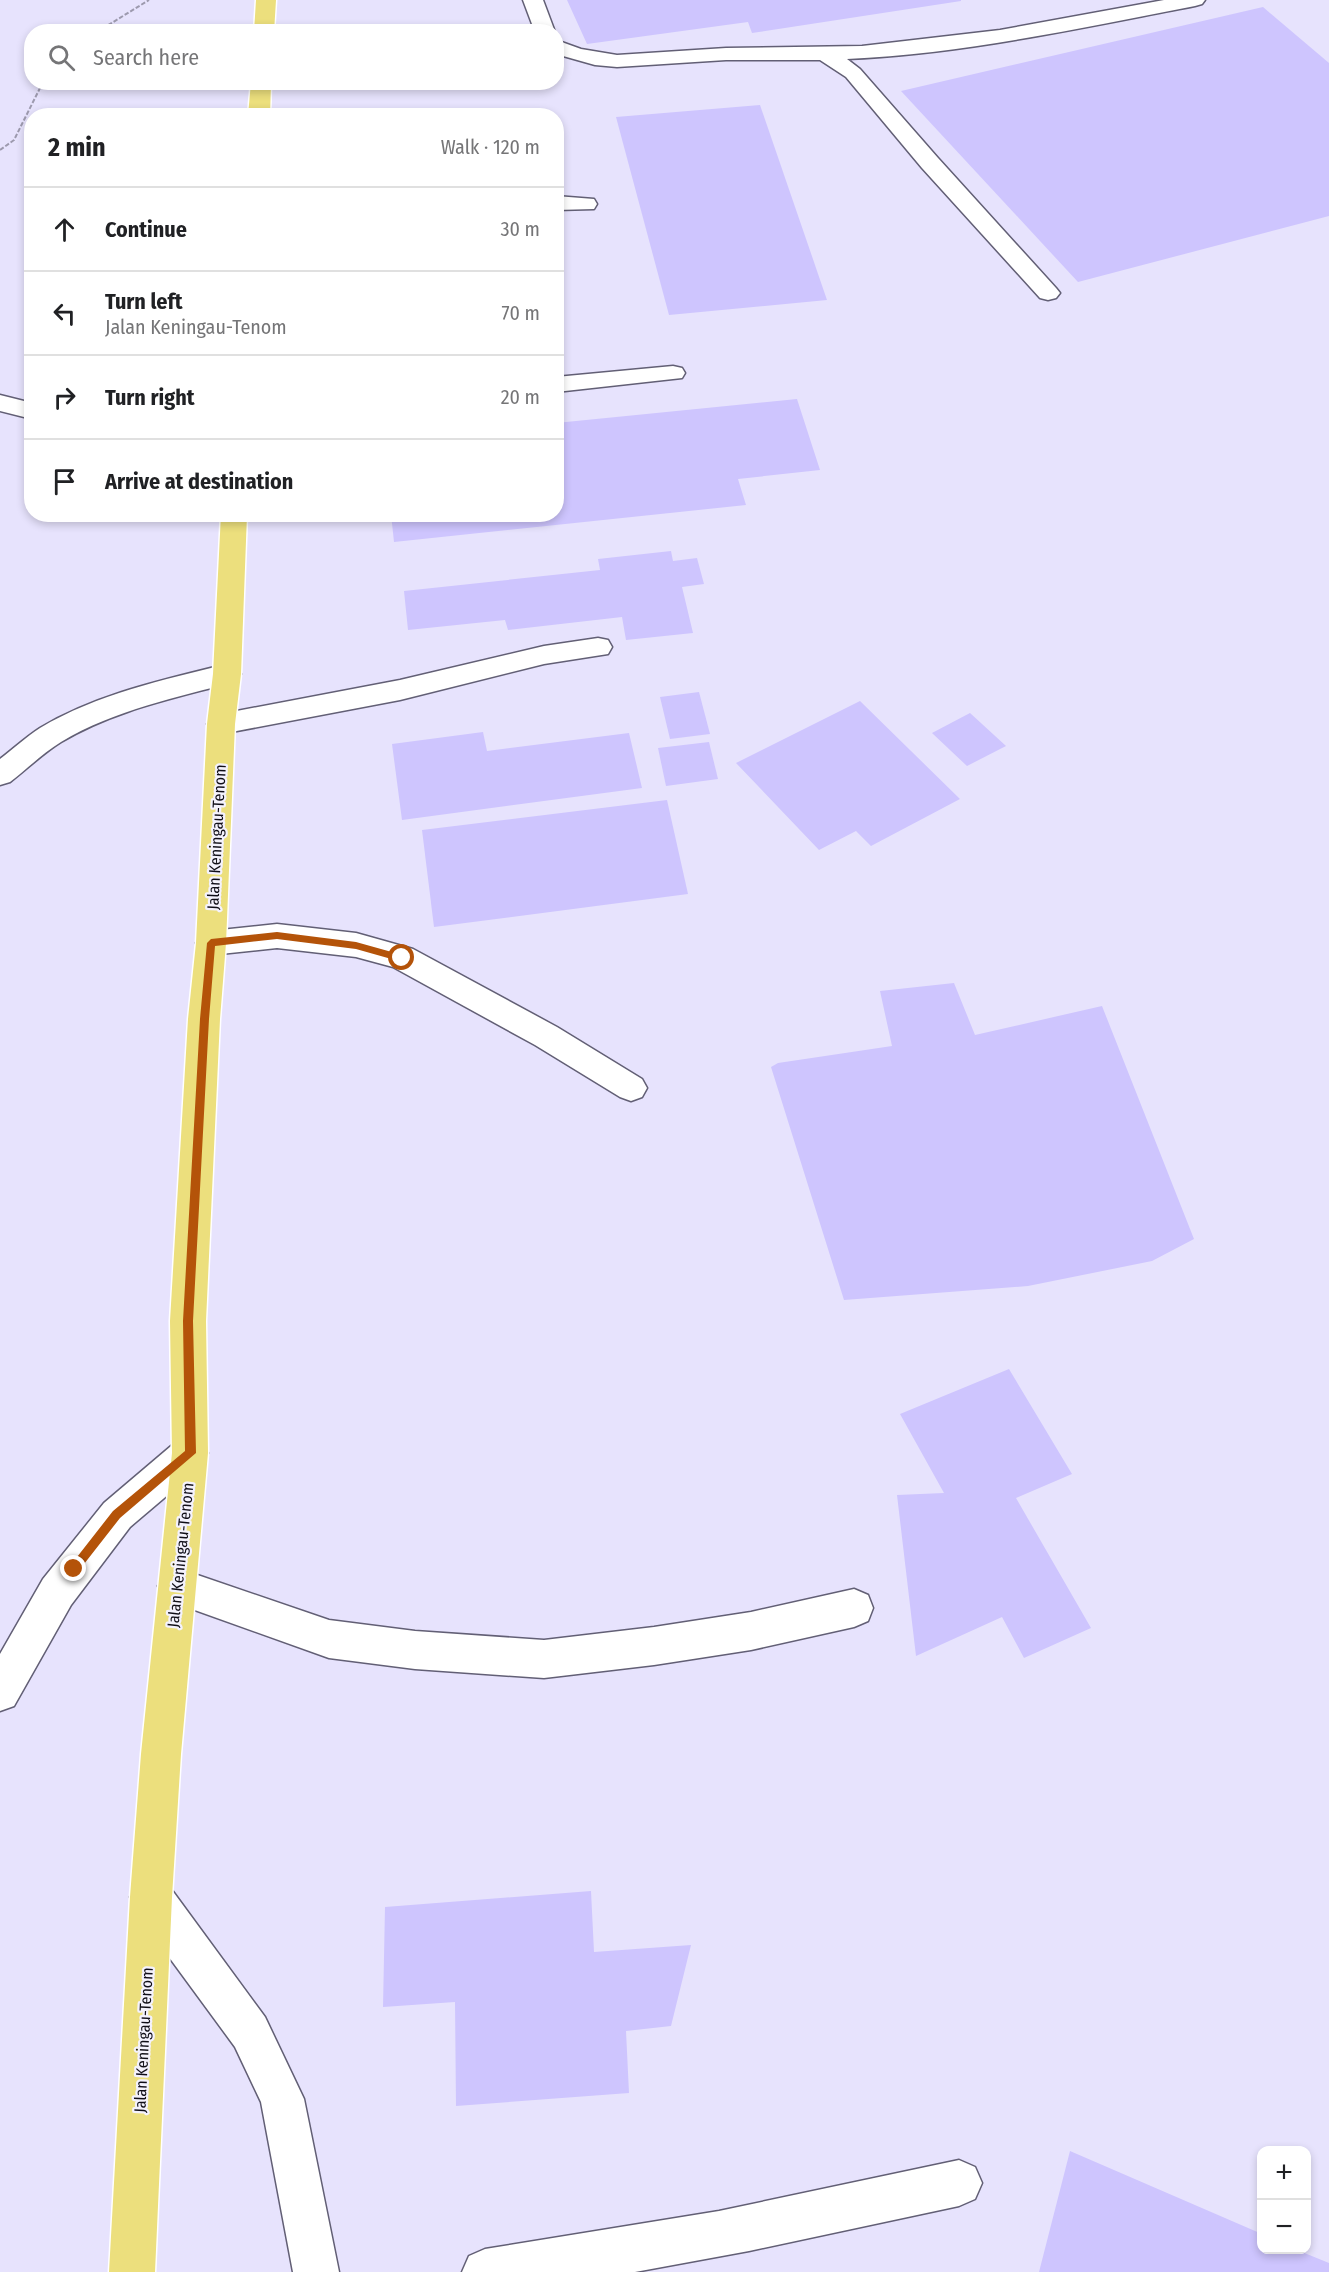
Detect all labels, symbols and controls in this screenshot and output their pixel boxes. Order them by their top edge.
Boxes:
search box [24,24,564,90]
icon: search [45,41,78,74]
text: Search here [93,44,199,71]
text: 2 min [48,132,106,163]
text: Walk · 120 m [441,135,540,159]
icon: ahead [48,213,81,246]
text: Continue [105,216,187,243]
text: 30 m [500,217,540,241]
text: Turn left [105,288,183,315]
icon: left [48,297,81,330]
text: 70 m [502,301,540,325]
text: Jalan Keningau-Tenom [105,315,287,339]
icon: right [48,381,81,414]
text: Turn right [105,384,194,411]
text: 20 m [501,385,540,409]
icon: arrive [48,465,81,498]
text: Arrive at destination [105,468,293,495]
street label: Jalan Keningau-Tenom [203,764,230,910]
route start [388,944,414,970]
street label: Jalan Keningau-Tenom [163,1482,198,1628]
route end [60,1555,86,1581]
street label: Jalan Keningau-Tenom [130,1967,157,2113]
map controls [1257,2146,1311,2254]
button: + [1257,2146,1311,2200]
button: − [1257,2200,1311,2254]

